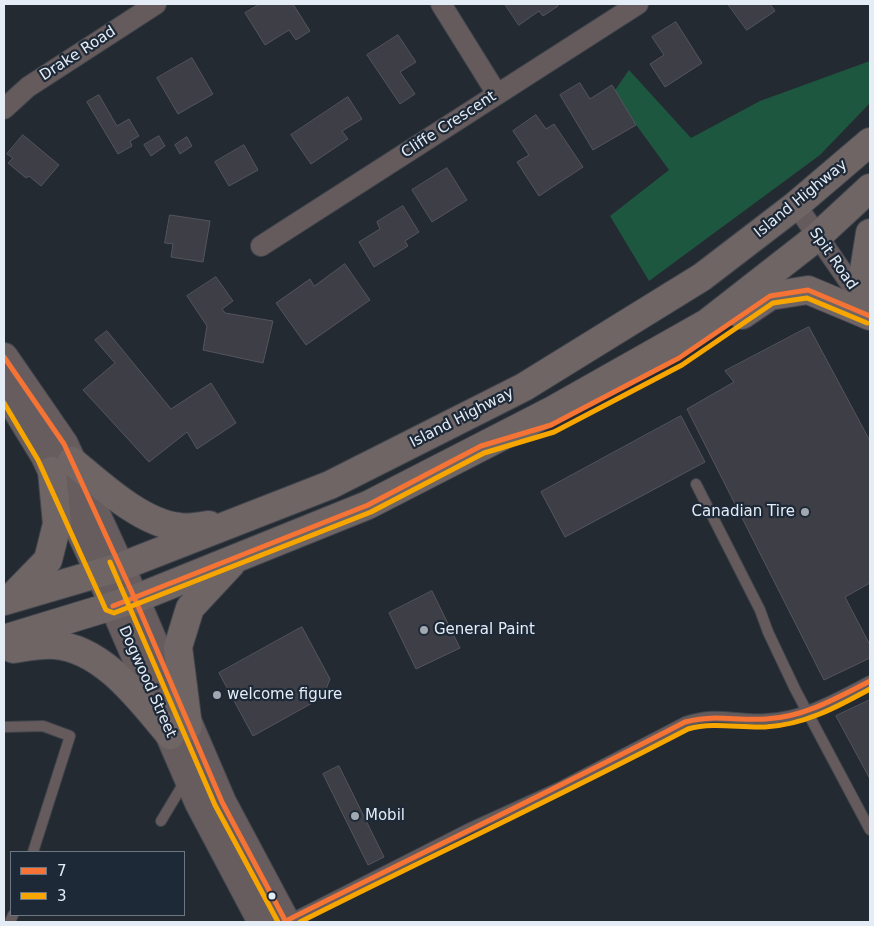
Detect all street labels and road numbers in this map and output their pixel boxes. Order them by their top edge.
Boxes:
street label: Drake Road [37,23,119,85]
street label: Cliffe Crescent [398,88,500,162]
street label: Island Highway [751,156,851,242]
street label: Spit Road [805,225,861,293]
street label: Island Highway [407,384,517,452]
street label: Dogwood Street [114,623,180,741]

